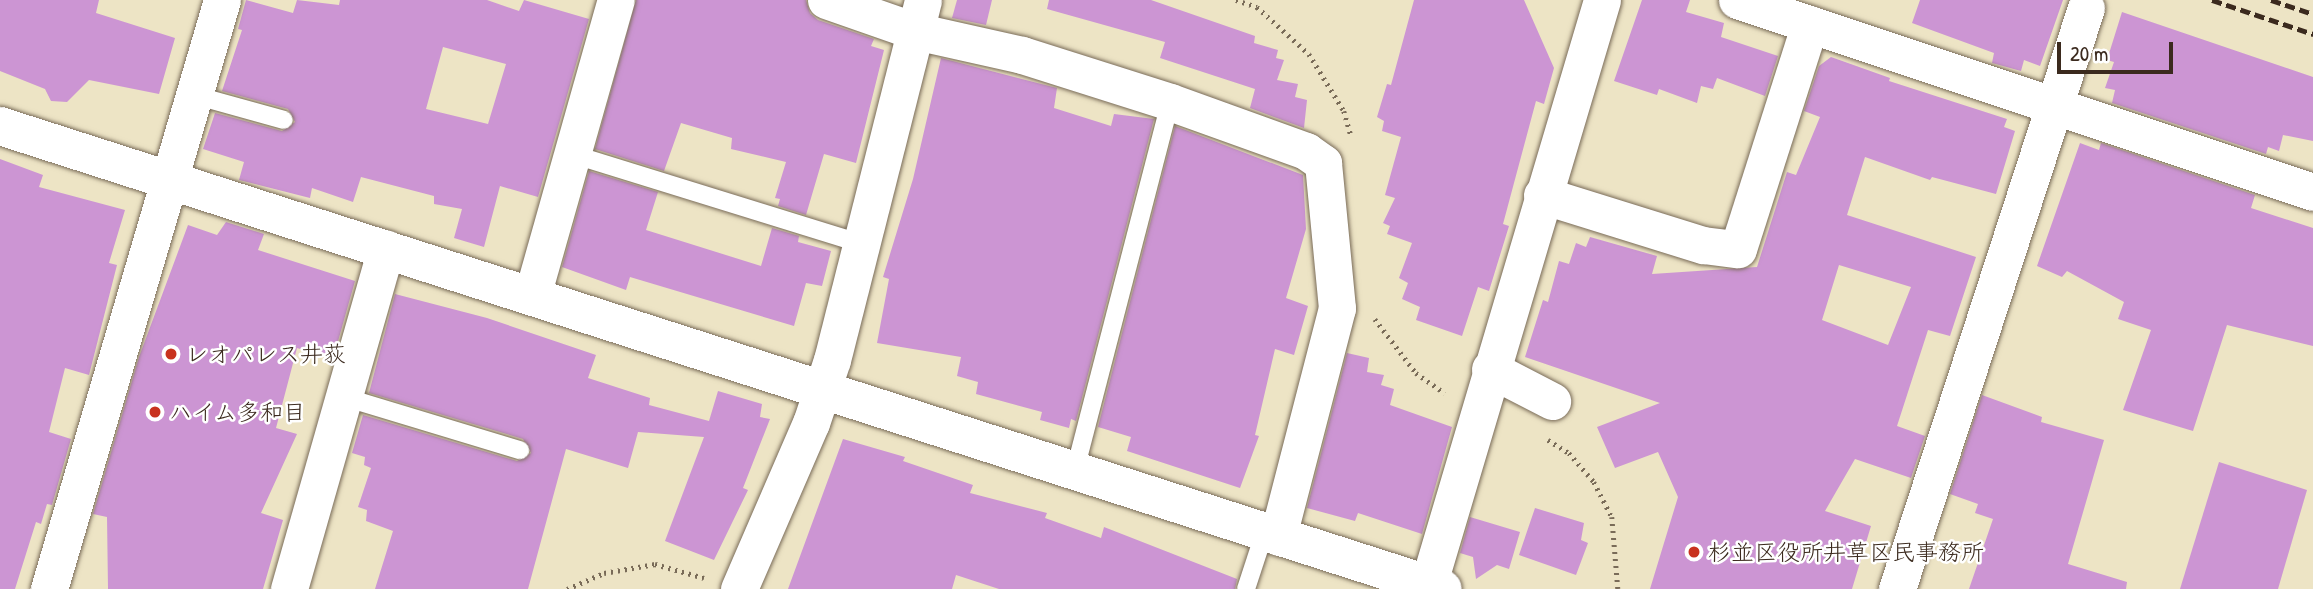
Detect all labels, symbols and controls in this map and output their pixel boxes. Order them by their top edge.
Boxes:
scale bar [2061,28,2176,72]
text: 20 m [2070,39,2108,68]
place label: レオパレス井荻 [185,340,346,368]
marker: レオパレス井荻 [163,346,179,362]
place label: ハイム多和目 [169,398,307,426]
marker: ハイム多和目 [147,404,163,420]
place label: 杉並区役所井草区民事務所 [1708,538,1984,566]
marker: 杉並区役所井草区民事務所 [1686,544,1702,560]

